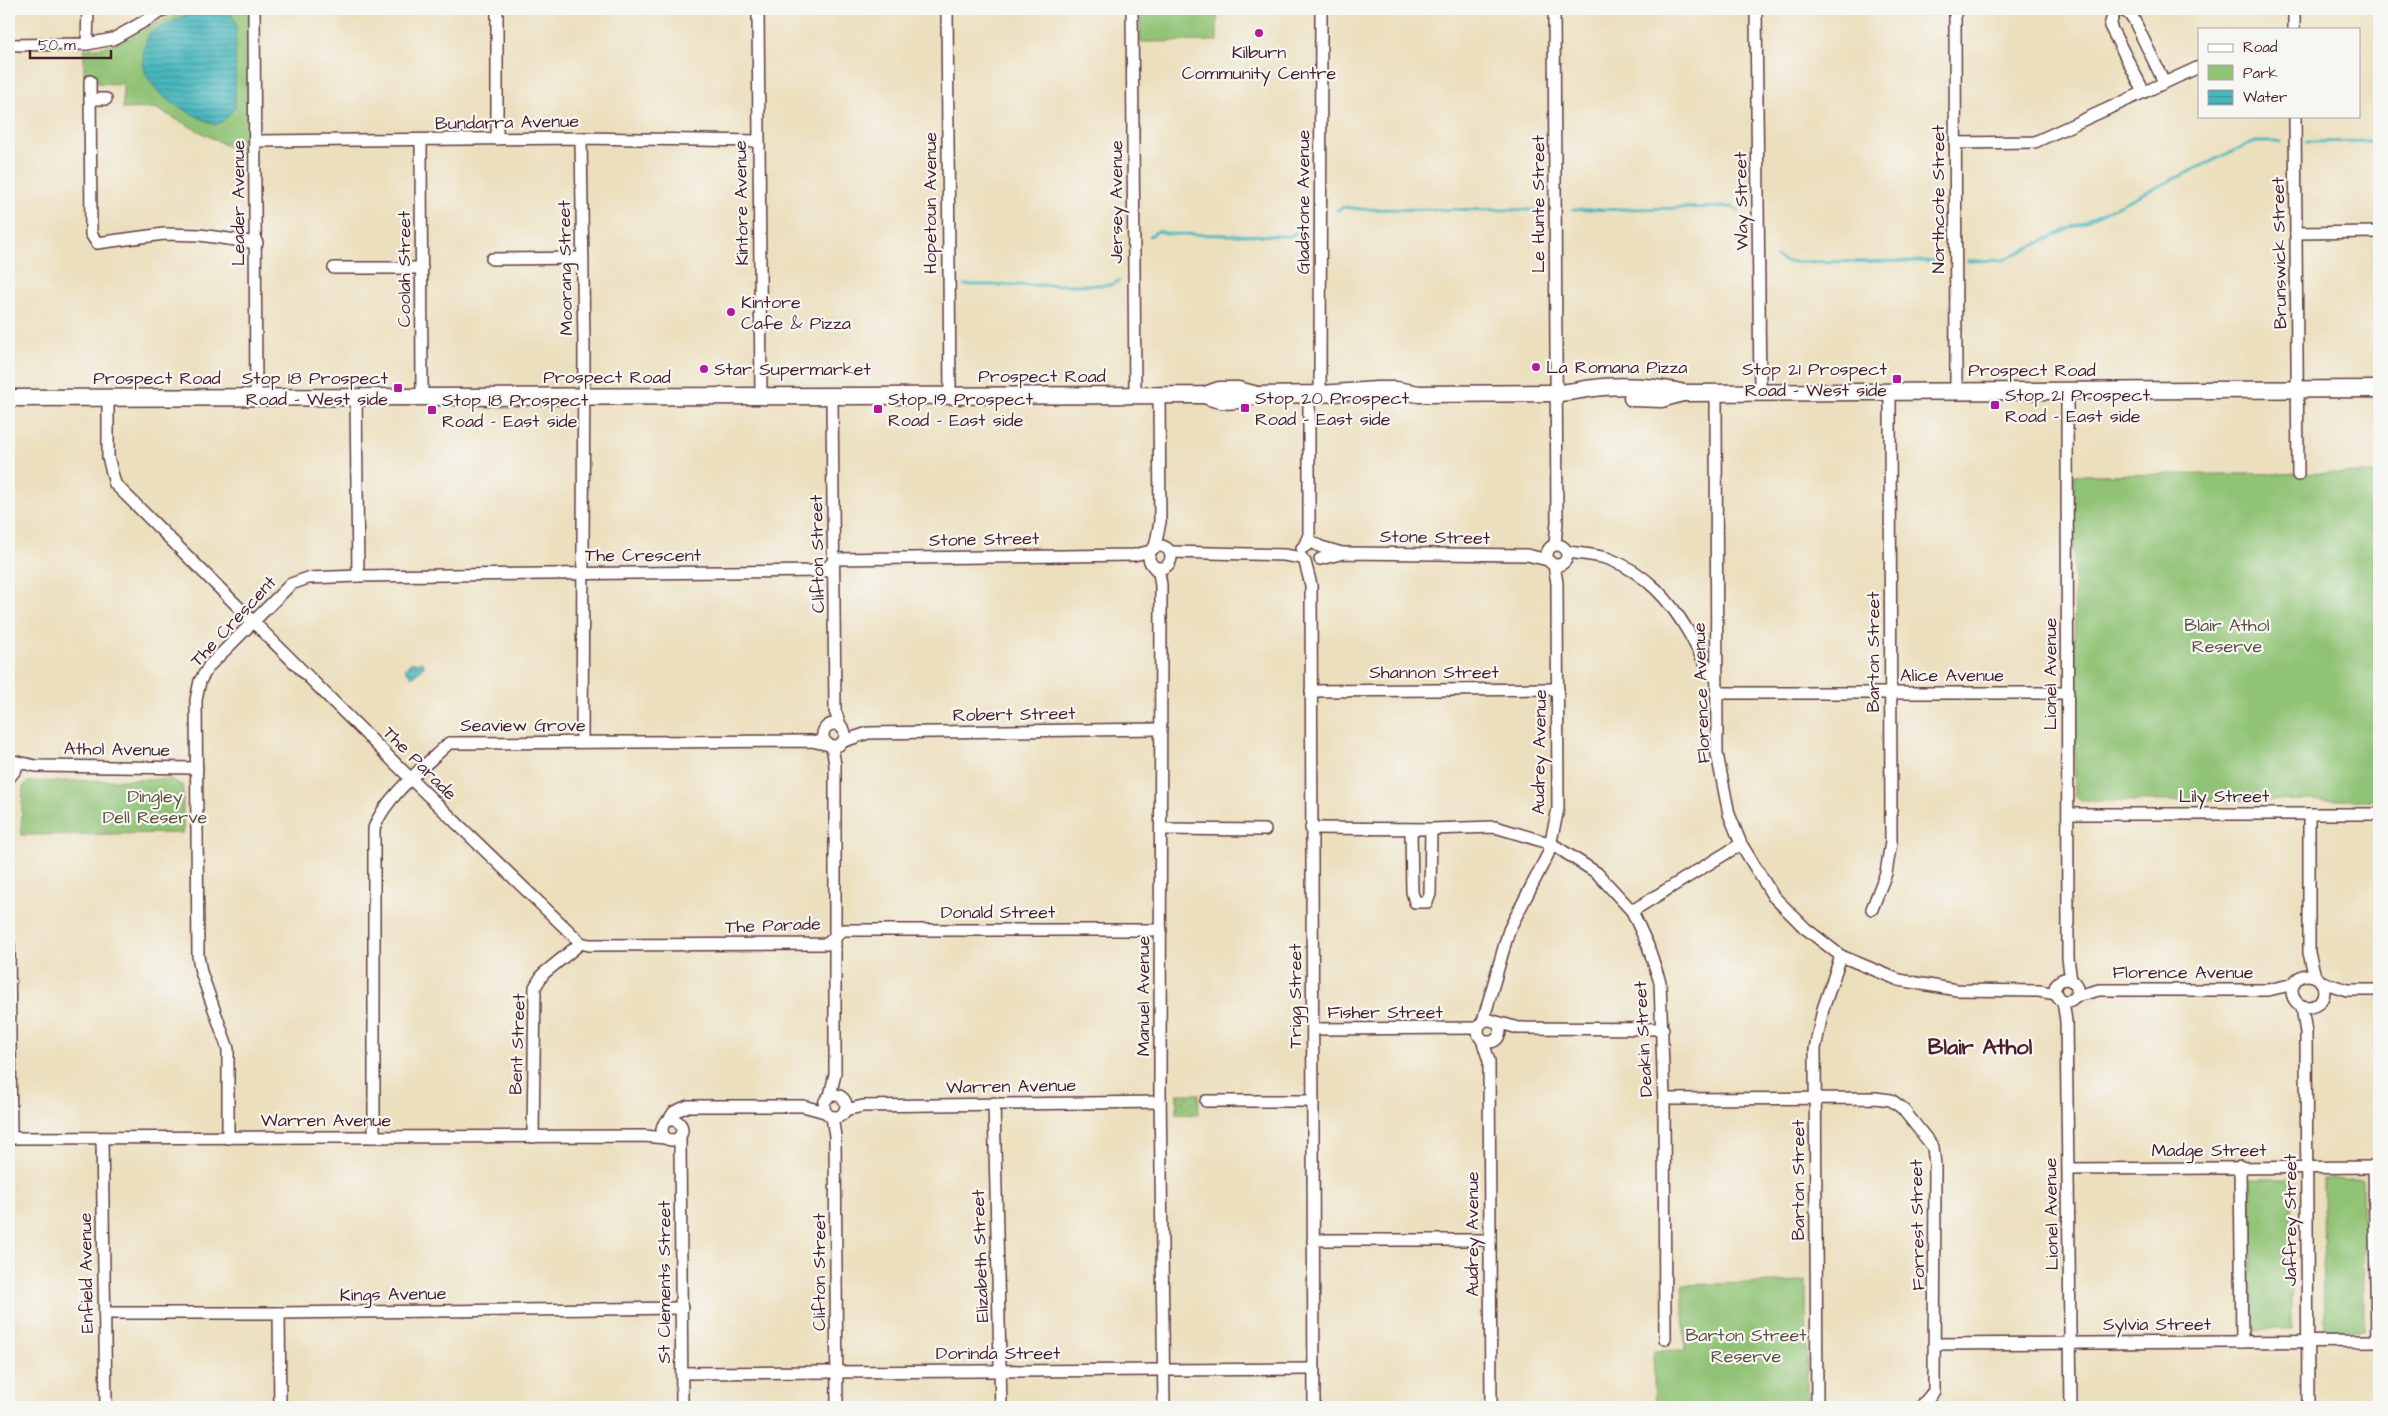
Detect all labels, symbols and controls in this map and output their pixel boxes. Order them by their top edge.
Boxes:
marker: Kilburn Community Centre [1253,27,1265,39]
scale bar [30,28,111,60]
legend [2198,28,2360,118]
text: 50 m [38,35,76,56]
text: Road [2243,37,2278,58]
place label: Kilburn Community Centre [1182,40,1337,87]
text: Park [2243,63,2278,84]
text: Water [2243,87,2287,108]
street label: Bundarra Avenue [435,109,579,136]
street label: Northcote Street [1926,124,1951,273]
street label: Gladstone Avenue [1291,129,1316,274]
street label: Hopetoun Avenue [918,132,943,274]
street label: Le Hunte Street [1526,134,1551,273]
street label: Leader Avenue [226,140,251,266]
street label: Kintore Avenue [728,140,755,266]
street label: Jersey Avenue [1104,140,1130,264]
street label: Way Street [1728,151,1756,251]
street label: Brunswick Street [2266,176,2293,329]
street label: Moorang Street [552,199,580,336]
street label: Coolah Street [392,210,417,327]
place label: Kintore Cafe & Pizza [741,290,851,336]
marker: Kintore Cafe & Pizza [725,306,737,318]
place label: La Romana Pizza [1546,355,1688,380]
place label: Star Supermarket [714,357,871,382]
place label: Stop 21 Prospect Road - West side [1742,357,1888,403]
street label: Prospect Road [1968,358,2096,383]
marker: La Romana Pizza [1530,361,1542,373]
marker: Star Supermarket [698,363,710,375]
street label: Prospect Road [978,364,1106,389]
street label: Prospect Road [543,365,671,390]
street label: Prospect Road [93,366,221,391]
place label: Stop 18 Prospect Road - West side [242,366,389,412]
marker: Stop 21 Prospect Road - West side [1891,373,1903,385]
marker: Stop 18 Prospect Road - West side [392,382,404,394]
place label: Stop 21 Prospect Road - East side [2005,383,2151,429]
place label: Stop 20 Prospect Road - East side [1255,386,1410,432]
place label: Stop 19 Prospect Road - East side [888,387,1034,433]
place label: Stop 18 Prospect Road - East side [442,388,589,434]
marker: Stop 21 Prospect Road - East side [1989,399,2001,411]
marker: Stop 20 Prospect Road - East side [1239,402,1251,414]
marker: Stop 19 Prospect Road - East side [872,403,884,415]
marker: Stop 18 Prospect Road - East side [426,404,438,416]
street label: Clifton Street [804,494,831,613]
street label: Stone Street [1380,524,1491,551]
street label: Stone Street [929,526,1040,553]
street label: The Crescent [585,543,702,568]
street label: The Crescent [185,570,283,672]
street label: Barton Street [1861,591,1886,713]
park label: Blair Athol Reserve [2184,613,2270,659]
street label: Lionel Avenue [2038,617,2063,730]
street label: Florence Avenue [1687,622,1716,764]
street label: Shannon Street [1369,660,1499,685]
street label: Alice Avenue [1900,663,2004,688]
street label: Audrey Avenue [1526,689,1554,815]
street label: Robert Street [952,701,1076,728]
street label: Seaview Grove [460,713,586,738]
street label: The Parade [377,721,463,806]
street label: Athol Avenue [64,736,171,763]
park label: Dingley Dell Reserve [103,784,208,830]
street label: Lily Street [2179,784,2270,810]
street label: Donald Street [941,900,1056,925]
street label: The Parade [725,911,822,940]
street label: Manuel Avenue [1131,936,1156,1056]
street label: Trigg Street [1283,943,1309,1049]
street label: Florence Avenue [2113,960,2254,985]
street label: Deakin Street [1628,980,1659,1098]
street label: Bent Street [503,992,532,1095]
street label: Fisher Street [1327,1000,1443,1025]
district label: Blair Athol [1928,1032,2033,1063]
street label: Warren Avenue [946,1073,1077,1100]
street label: Warren Avenue [261,1108,391,1133]
street label: Barton Street [1786,1119,1811,1241]
street label: Madge Street [2151,1138,2267,1164]
street label: Jaffrey Street [2278,1153,2304,1286]
street label: Lionel Avenue [2038,1157,2065,1270]
street label: Forrest Street [1904,1158,1931,1291]
street label: Audrey Avenue [1460,1171,1486,1297]
street label: Elizabeth Street [966,1188,995,1323]
street label: St Clements Street [652,1200,677,1364]
street label: Enfield Avenue [73,1212,100,1333]
street label: Clifton Street [807,1212,832,1331]
street label: Kings Avenue [339,1281,447,1309]
street label: Sylvia Street [2103,1312,2212,1338]
park label: Barton Street Reserve [1685,1323,1807,1369]
street label: Dorinda Street [936,1341,1061,1366]

